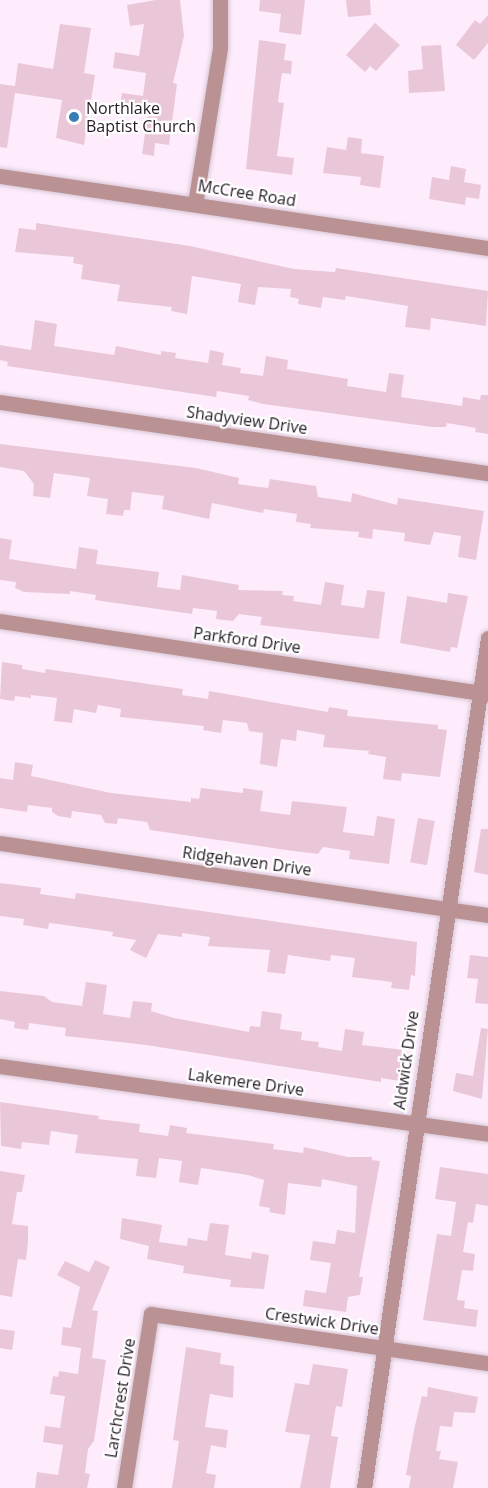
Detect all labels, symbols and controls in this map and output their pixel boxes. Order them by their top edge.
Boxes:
place label: Northlake Baptist Church [86,98,196,136]
marker: Northlake Baptist Church [67,110,81,124]
street label: McCree Road [197,176,297,210]
street label: Shadyview Drive [185,402,309,438]
street label: Parkford Drive [192,623,302,657]
street label: Ridgehaven Drive [181,842,313,880]
street label: Aldwick Drive [390,1009,422,1111]
street label: Lakemere Drive [187,1064,305,1100]
street label: Crestwick Drive [264,1304,380,1338]
street label: Larchcrest Drive [101,1337,139,1459]

